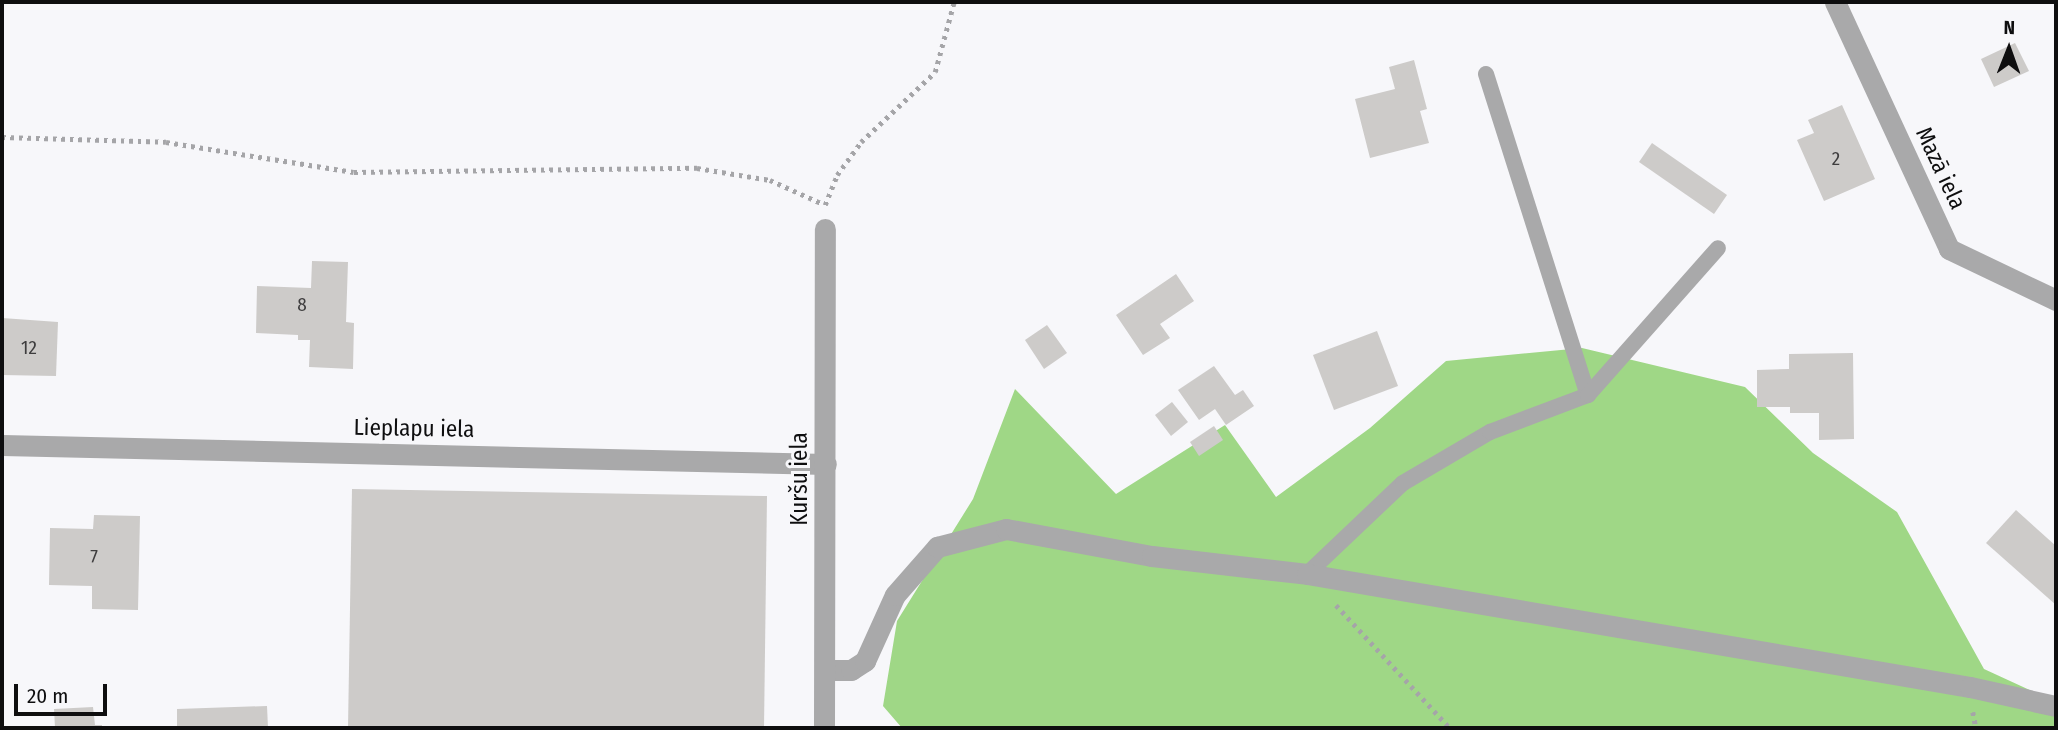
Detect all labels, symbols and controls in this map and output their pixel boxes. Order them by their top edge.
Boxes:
north arrow [1974,14,2044,84]
text: N [2003,16,2015,39]
street label: Mazā iela [1910,123,1972,213]
house number: 2 [1832,148,1840,170]
house number: 8 [297,294,307,316]
house number: 12 [21,337,37,359]
street label: Lieplapu iela [353,413,475,443]
street label: Kuršu iela [785,432,813,526]
house number: 7 [90,546,98,568]
scale bar [18,670,110,714]
text: 20 m [27,683,68,709]

